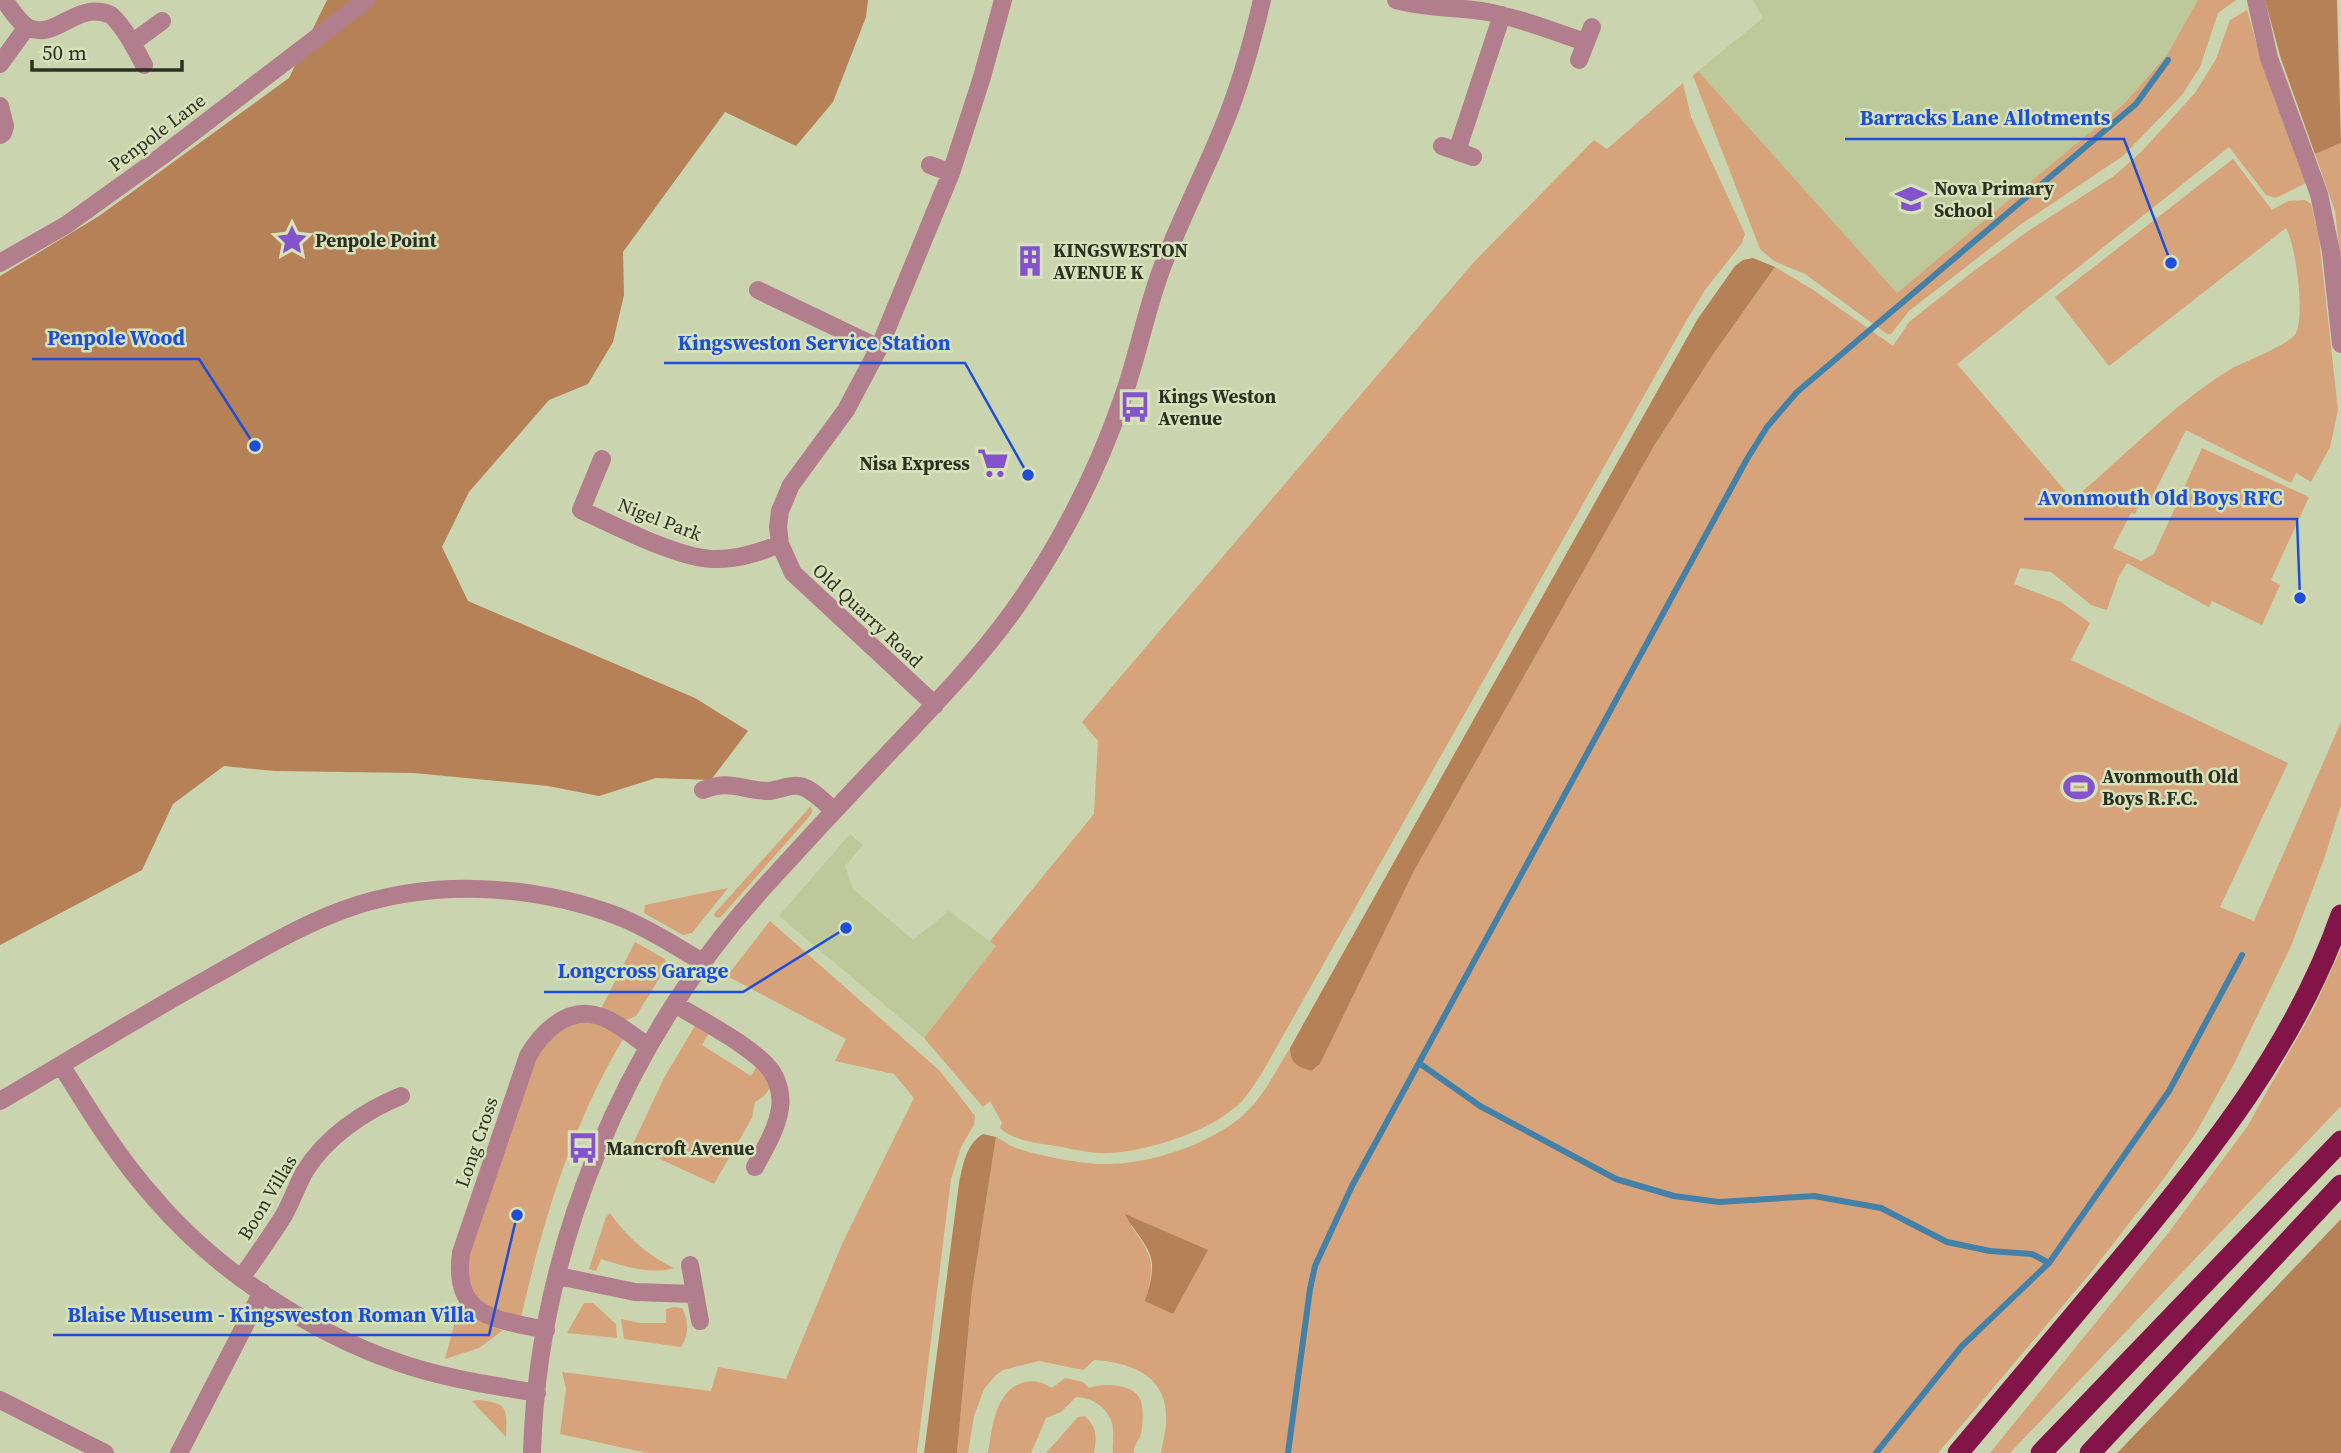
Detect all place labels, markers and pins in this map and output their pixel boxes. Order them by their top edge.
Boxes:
callout: Barracks Lane Allotments [1845,97,2124,139]
place label: Nova Primary School [1934,175,2055,223]
school or university icon: Nova Primary School [1894,182,1928,216]
place icon: Penpole Point [275,223,309,257]
place label: Penpole Point [315,227,437,253]
place label: KINGSWESTON AVENUE K [1053,237,1188,285]
building icon: KINGSWESTON AVENUE K [1013,244,1047,278]
callout: Penpole Wood [32,317,199,359]
callout: Kingsweston Service Station [664,321,965,363]
place label: Kings Weston Avenue [1158,383,1277,431]
bus stop icon: Kings Weston Avenue [1118,390,1152,424]
supermarket icon: Nisa Express [976,446,1010,480]
place label: Nisa Express [859,450,970,476]
callout: Avonmouth Old Boys RFC [2024,477,2297,519]
place label: Avonmouth Old Boys R.F.C. [2102,763,2238,811]
sports icon: Avonmouth Old Boys R.F.C. [2062,770,2096,804]
callout: Longcross Garage [544,950,743,992]
bus stop icon: Mancroft Avenue [566,1131,600,1165]
place label: Mancroft Avenue [606,1135,755,1161]
callout: Blaise Museum - Kingsweston Roman Villa [53,1293,489,1335]

